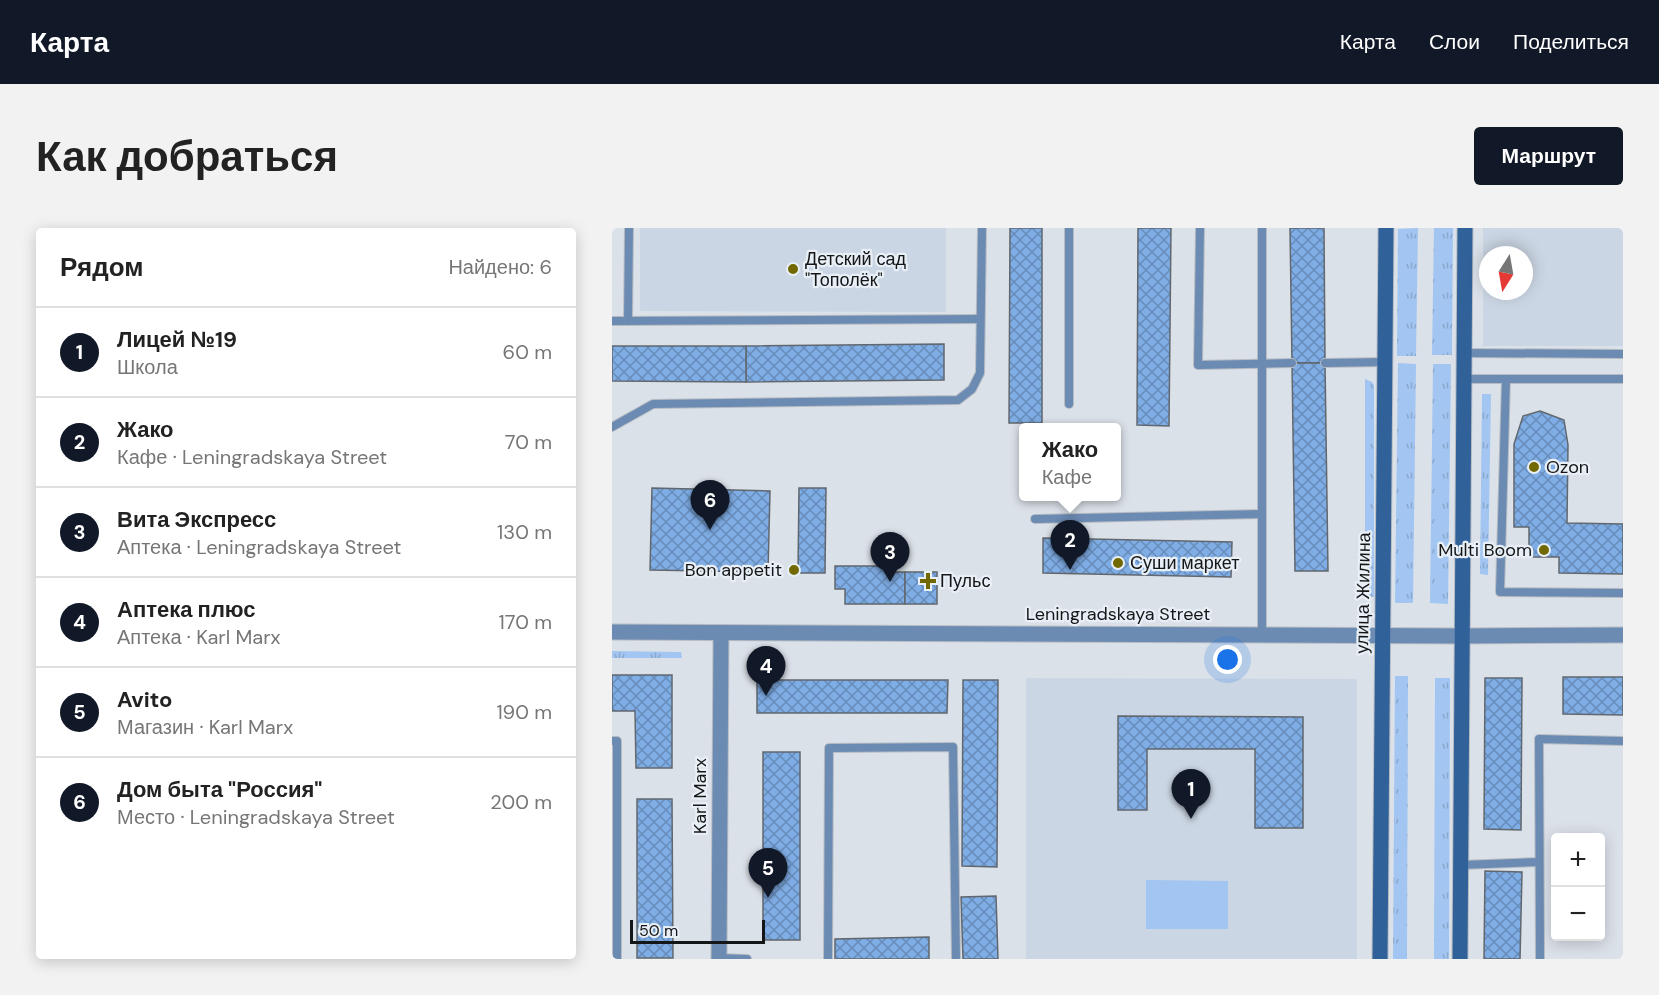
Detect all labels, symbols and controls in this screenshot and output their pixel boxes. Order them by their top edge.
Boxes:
text: Карта [30,24,109,61]
text: Карта [1340,28,1396,56]
text: Слои [1429,28,1480,56]
text: Поделиться [1513,28,1629,56]
button: Маршрут [1474,127,1623,185]
text: Как добраться [36,129,338,184]
north arrow [1479,246,1533,300]
place label: Детский сад "Тополёк" [805,247,906,292]
text: Рядом [60,250,143,284]
text: Найдено: 6 [448,254,552,280]
marker: Детский сад "Тополёк" [786,262,800,276]
text: Лицей №19 [117,325,237,354]
text: 1 [76,339,83,365]
text: 60 m [503,339,552,365]
text: Школа [117,354,178,380]
text: Жако [117,415,174,444]
popup [1019,423,1121,501]
text: 2 [74,429,85,455]
text: 70 m [505,429,552,455]
text: Жако [1042,435,1098,464]
text: Кафе · Leningradskaya Street [117,444,387,470]
place label: Ozon [1546,455,1589,479]
marker: Ozon [1527,460,1541,474]
text: Кафе [1042,464,1092,490]
pin: 6 [690,480,730,530]
text: Вита Экспресс [117,505,276,534]
text: 3 [73,519,86,545]
text: 130 m [497,519,552,545]
pin: 2 [1050,520,1090,570]
street label: улица Жилина [1350,531,1376,654]
pin: 3 [870,532,910,582]
text: Аптека · Leningradskaya Street [117,534,401,560]
place label: Multi Boom [1438,538,1532,562]
marker: Multi Boom [1537,543,1551,557]
place label: Суши маркет [1130,551,1239,575]
marker: Суши маркет [1111,556,1125,570]
place label: Bon appetit [685,558,782,582]
marker: Bon appetit [787,563,801,577]
place label: Пульс [940,569,990,593]
marker: Пульс [921,574,935,588]
text: Аптека плюс [117,595,256,624]
street label: Leningradskaya Street [1026,602,1210,626]
text: 4 [73,609,86,635]
text: 170 m [499,609,552,635]
text: Аптека · Karl Marx [117,624,280,650]
your location [1213,645,1242,674]
pin: 4 [746,646,786,696]
text: Avito [117,685,172,714]
text: 5 [73,699,86,725]
text: 190 m [496,699,552,725]
text: Магазин · Karl Marx [117,714,293,740]
street label: Karl Marx [688,758,712,834]
pin: 1 [1172,770,1210,819]
text: Дом быта "Россия" [117,775,322,804]
text: 6 [73,789,86,815]
text: 200 m [490,789,552,815]
text: Место · Leningradskaya Street [117,804,395,830]
map controls [1551,833,1605,941]
button: + [1551,833,1605,887]
pin: 5 [748,848,788,898]
button: − [1551,887,1605,941]
scale bar [630,917,765,944]
text: 50 m [639,920,678,941]

